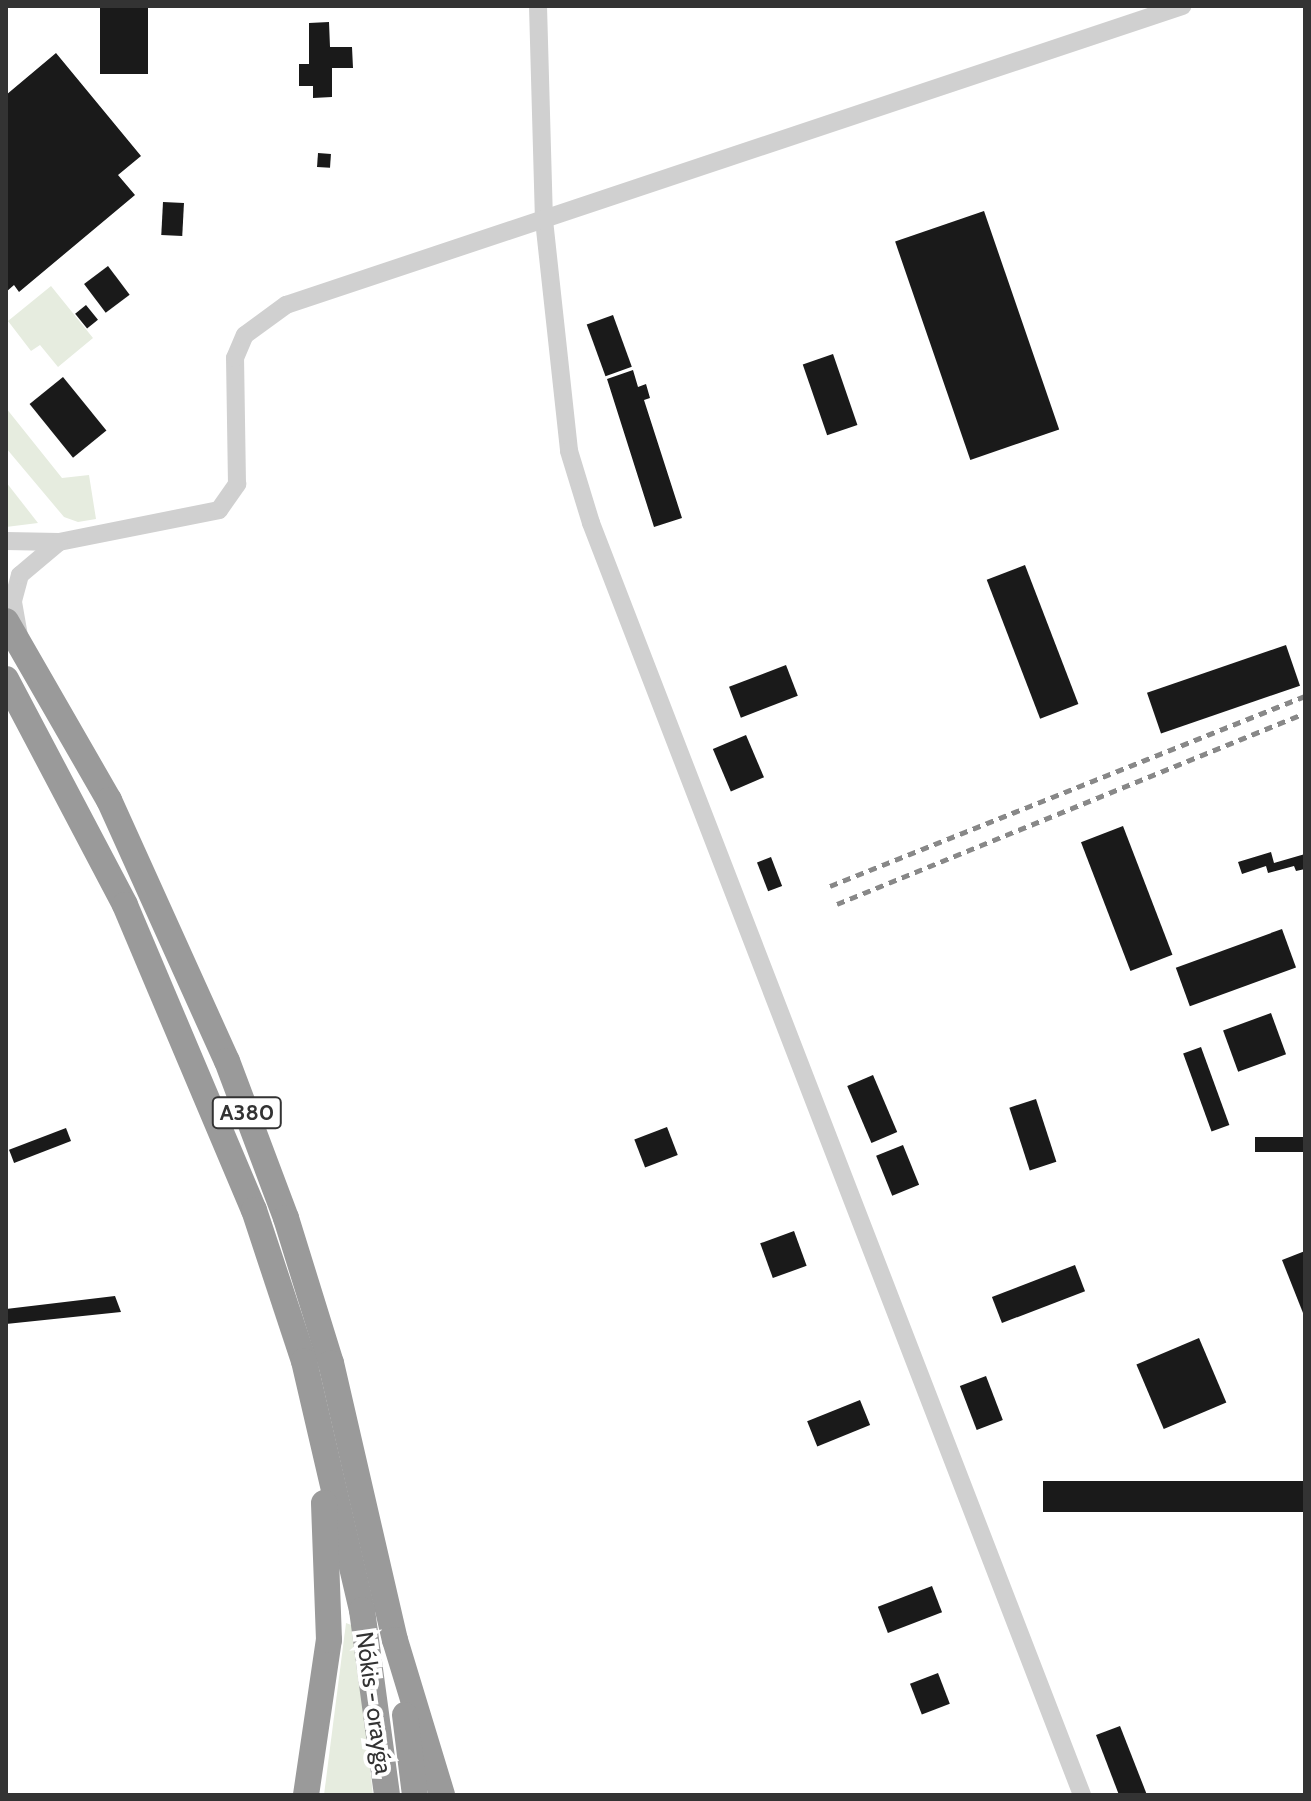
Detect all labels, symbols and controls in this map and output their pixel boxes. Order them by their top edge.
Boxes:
road number: A380 [211,1095,283,1131]
street label: Nókis - orayǵa [350,1630,398,1776]

